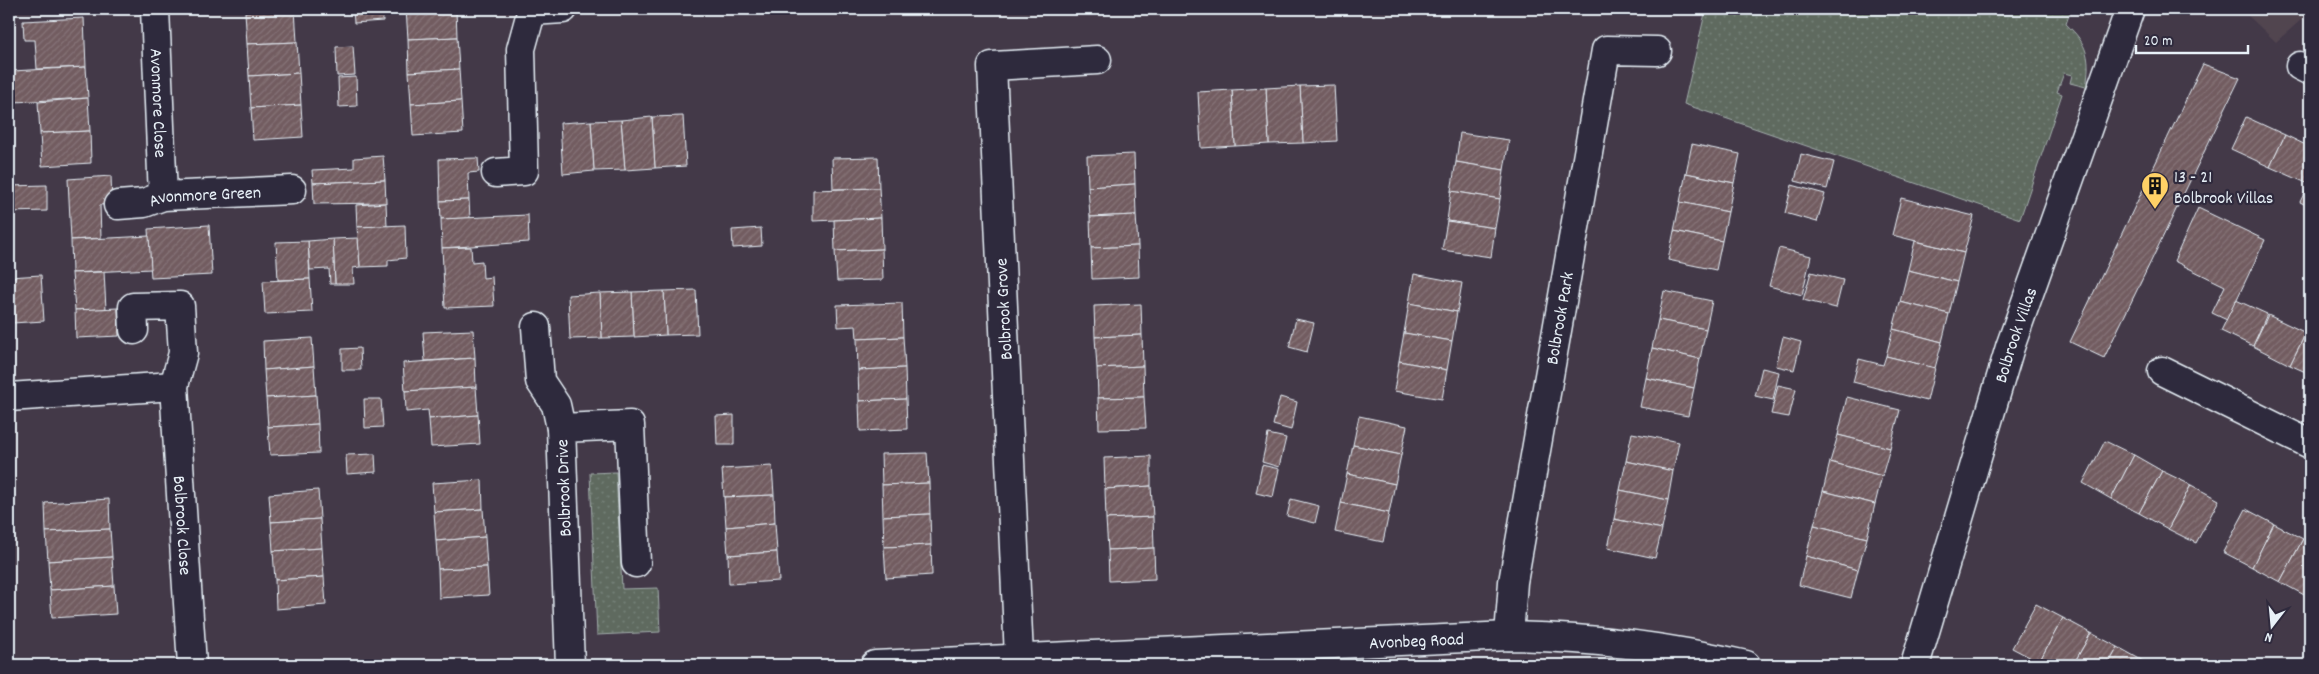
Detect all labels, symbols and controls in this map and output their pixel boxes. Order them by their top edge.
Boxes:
scale bar [2136,22,2249,54]
text: 20 m [2144,31,2172,53]
street label: Avonmore Close [142,48,171,158]
place label: 13 - 21 Bolbrook Villas [2174,166,2273,212]
building icon: 13 - 21 Bolbrook Villas [2140,171,2170,210]
street label: Avonmore Green [146,181,262,215]
street label: Bolbrook Grove [990,257,1021,360]
street label: Bolbrook Park [1541,270,1582,367]
street label: Bolbrook Villas [1990,284,2045,386]
street label: Bolbrook Drive [551,439,580,537]
street label: Bolbrook Close [165,475,196,576]
north arrow [2246,602,2296,652]
text: N [2263,626,2275,647]
street label: Avonbeg Road [1368,628,1465,657]

